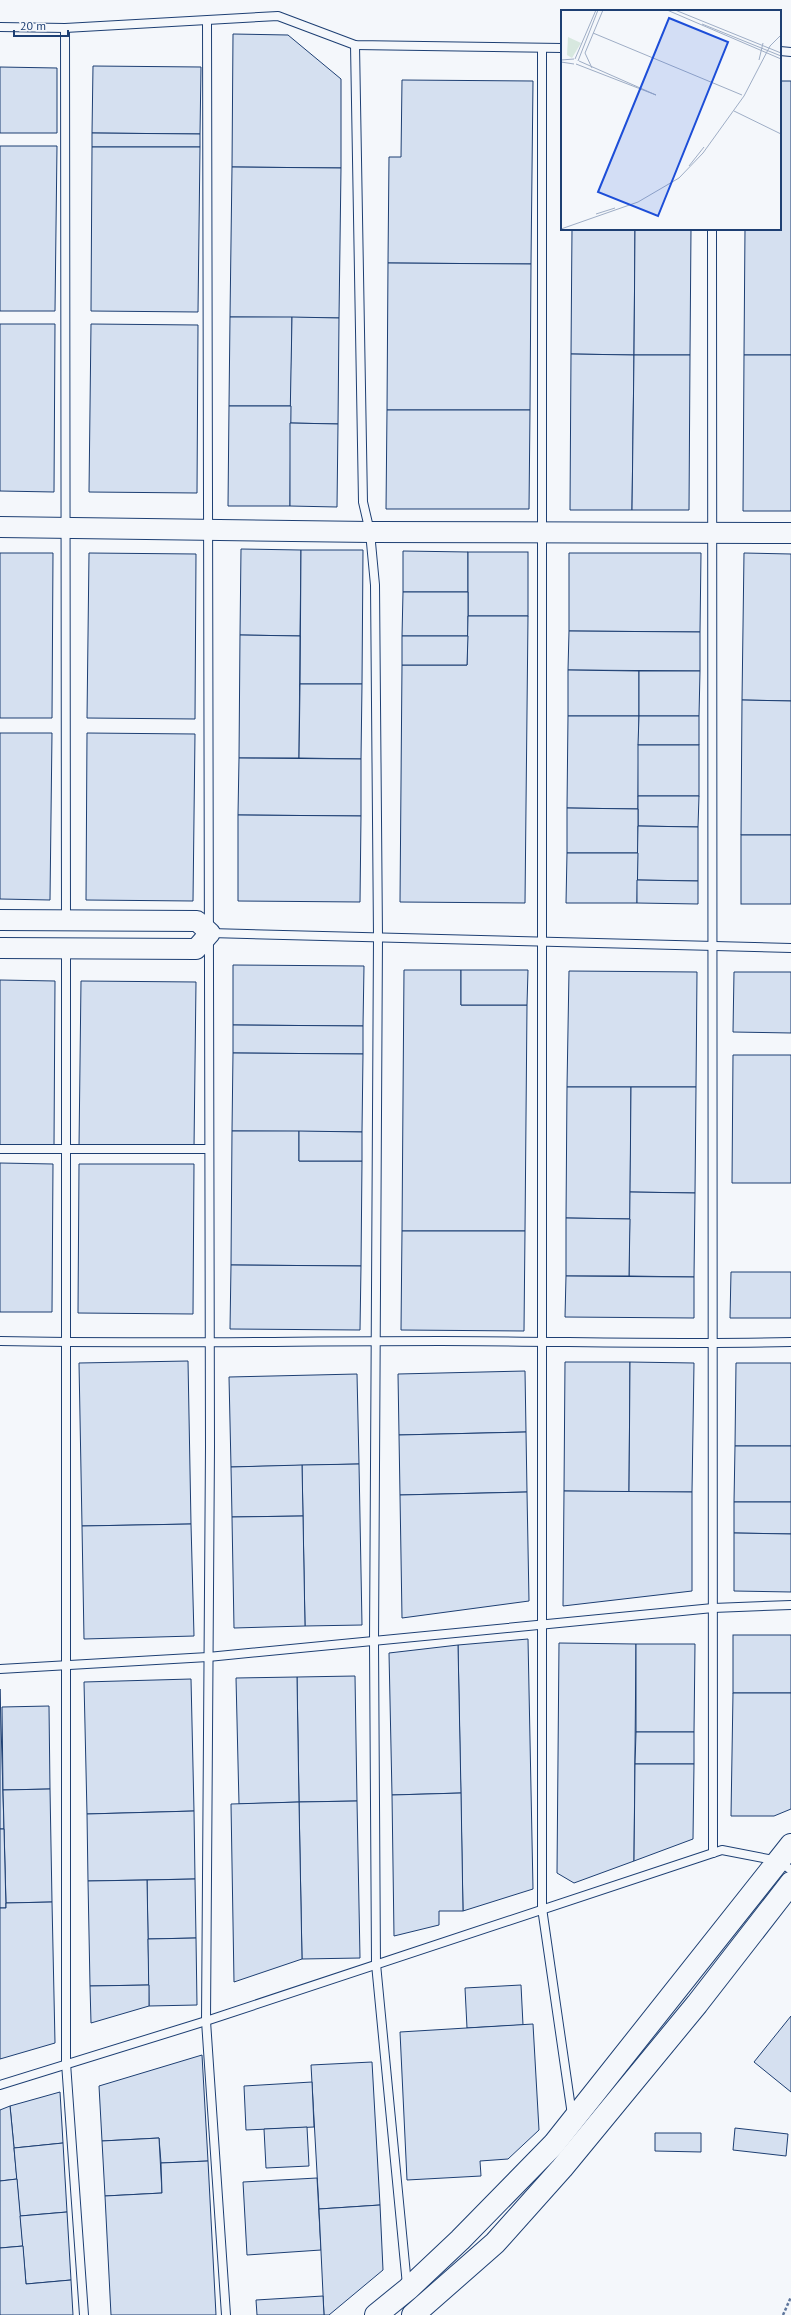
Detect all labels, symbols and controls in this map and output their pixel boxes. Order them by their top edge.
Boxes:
inset map [561,10,781,230]
scale bar [14,12,68,38]
text: 20 m [20,18,46,33]

